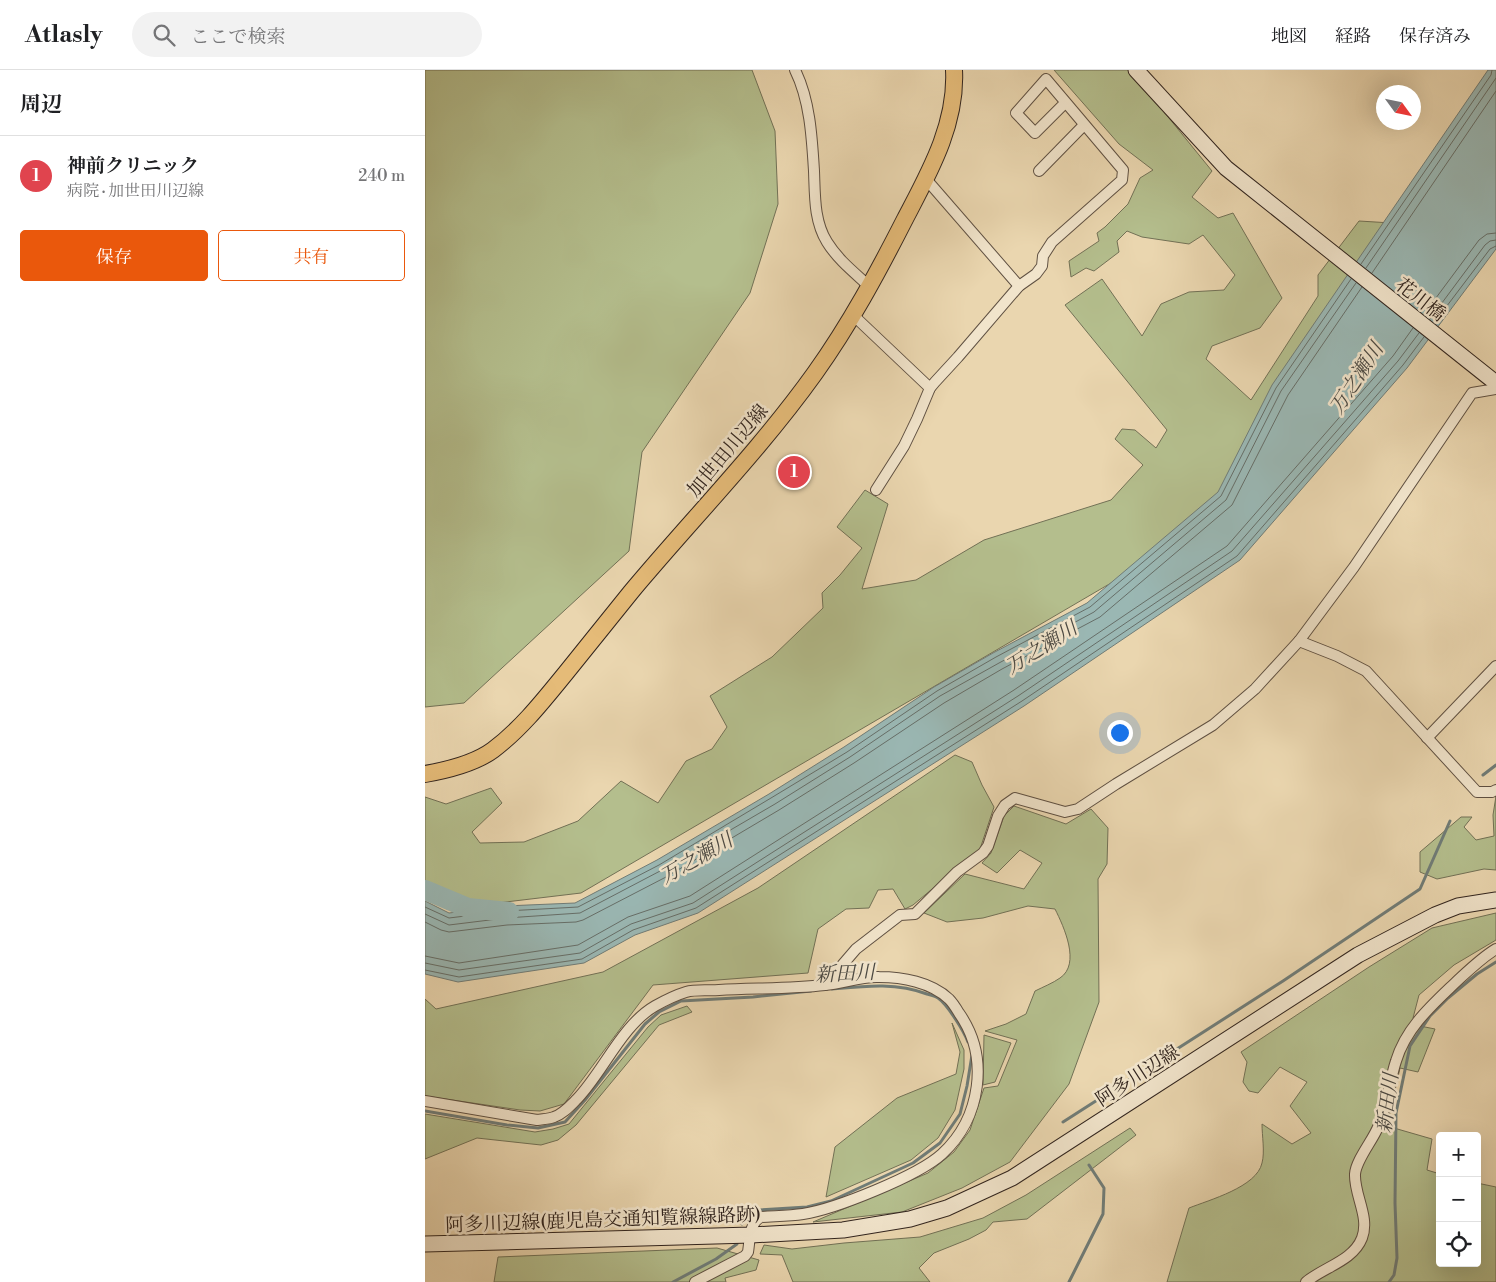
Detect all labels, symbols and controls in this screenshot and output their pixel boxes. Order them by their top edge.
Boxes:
search box [132,12,482,57]
text: Atlasly [25,20,102,50]
icon: search [150,21,178,49]
text: ここで検索 [190,25,285,49]
text: 地図 [1271,25,1307,48]
text: 経路 [1335,25,1371,48]
text: 保存済み [1399,25,1471,48]
north arrow [1376,85,1421,130]
text: 周辺 [20,92,62,118]
text: 神前クリニック [67,154,199,178]
text: 1 [32,166,40,186]
text: 240 m [358,166,405,186]
text: 病院 · 加世田川辺線 [67,181,204,201]
button: 保存 [20,230,208,281]
button: 共有 [218,230,405,281]
street label: 花川橋 [1391,273,1450,327]
water label: 万之瀬川 [1325,337,1391,419]
street label: 加世田川辺線 [682,399,774,502]
pin: 1 [778,453,810,491]
water label: 万之瀬川 [1001,615,1084,680]
your location [1107,720,1133,746]
water label: 万之瀬川 [656,827,739,890]
water label: 新田川 [814,960,878,989]
street label: 阿多川辺線 [1091,1040,1184,1112]
water label: 新田川 [1372,1070,1405,1134]
map controls [1436,1132,1481,1267]
button: + [1436,1132,1481,1177]
button: − [1436,1177,1481,1222]
street label: 阿多川辺線(鹿児島交通知覧線線路跡) [445,1202,761,1238]
button: locate [1436,1222,1481,1267]

